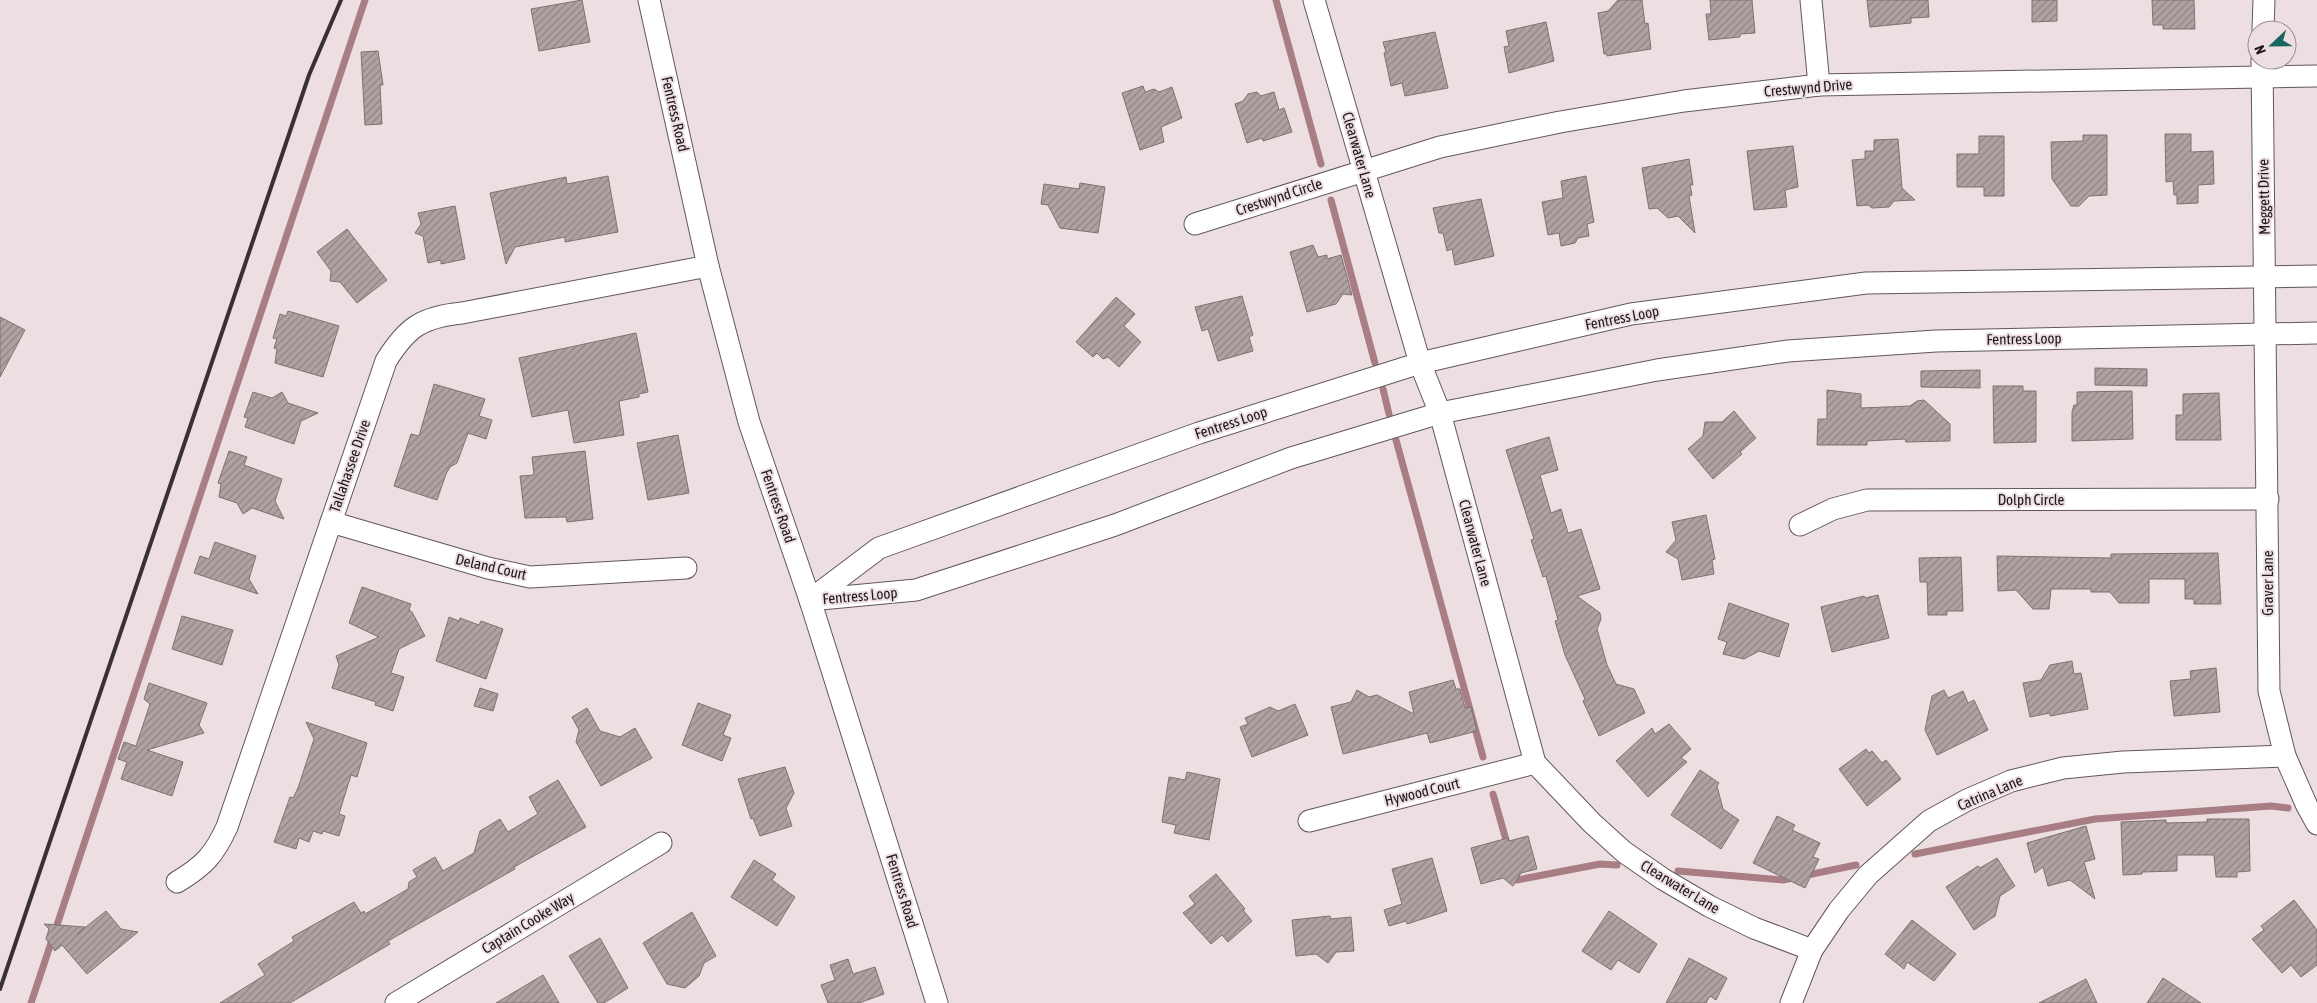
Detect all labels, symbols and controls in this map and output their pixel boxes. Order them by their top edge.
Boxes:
north arrow [2247,20,2297,70]
text: N [2251,43,2269,57]
street label: Fentress Road [659,75,692,153]
street label: Crestwynd Drive [1763,75,1853,100]
street label: Clearwater Lane [1339,110,1380,200]
street label: Meggett Drive [2254,159,2273,235]
street label: Crestwynd Circle [1233,174,1324,219]
street label: Fentress Loop [1583,302,1660,333]
street label: Fentress Loop [1986,329,2062,348]
street label: Fentress Loop [1193,403,1269,442]
street label: Tallahassee Drive [326,417,373,514]
street label: Fentress Road [758,467,799,545]
street label: Dolph Circle [1998,491,2065,508]
street label: Clearwater Lane [1456,498,1495,588]
street label: Deland Court [454,550,528,583]
street label: Graver Lane [2259,550,2276,616]
street label: Fentress Loop [822,584,898,607]
street label: Catrina Lane [1955,771,2025,814]
street label: Hywood Court [1383,774,1461,809]
street label: Fentress Road [883,852,922,930]
street label: Clearwater Lane [1638,856,1723,917]
street label: Captain Cooke Way [479,888,577,957]

